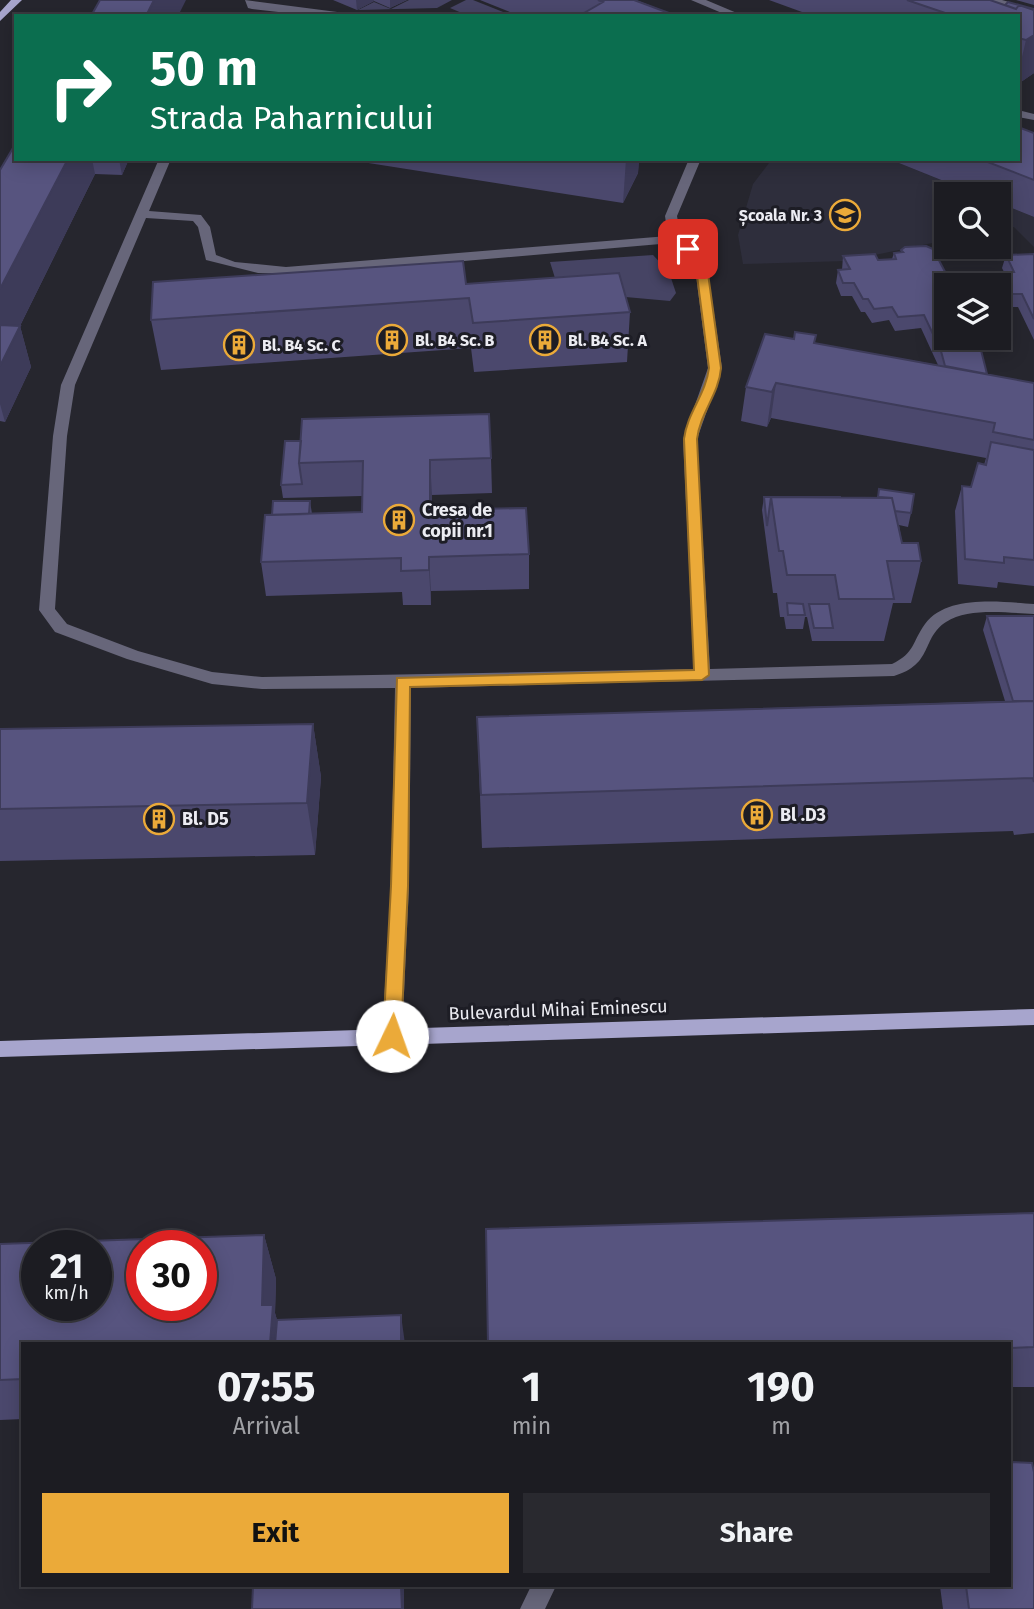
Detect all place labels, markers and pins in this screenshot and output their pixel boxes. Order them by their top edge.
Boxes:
school or university icon: Școala Nr. 3 [828,198,862,232]
place label: Școala Nr. 3 [739,206,822,226]
pin [658,219,718,279]
building icon: Bl. B4 Sc. B [375,323,409,357]
building icon: Bl. B4 Sc. A [528,323,562,357]
building icon: Bl. B4 Sc. C [222,328,256,362]
place label: Bl. B4 Sc. B [415,331,495,350]
place label: Bl. B4 Sc. A [568,331,648,350]
place label: Bl. B4 Sc. C [262,336,342,355]
place label: Cresa de copii nr.1 [422,499,493,542]
building icon: Cresa de copii nr.1 [382,503,416,537]
building icon: Bl .D3 [740,798,774,832]
building icon: Bl. D5 [142,802,176,836]
place label: Bl .D3 [780,804,826,826]
place label: Bl. D5 [182,808,229,830]

